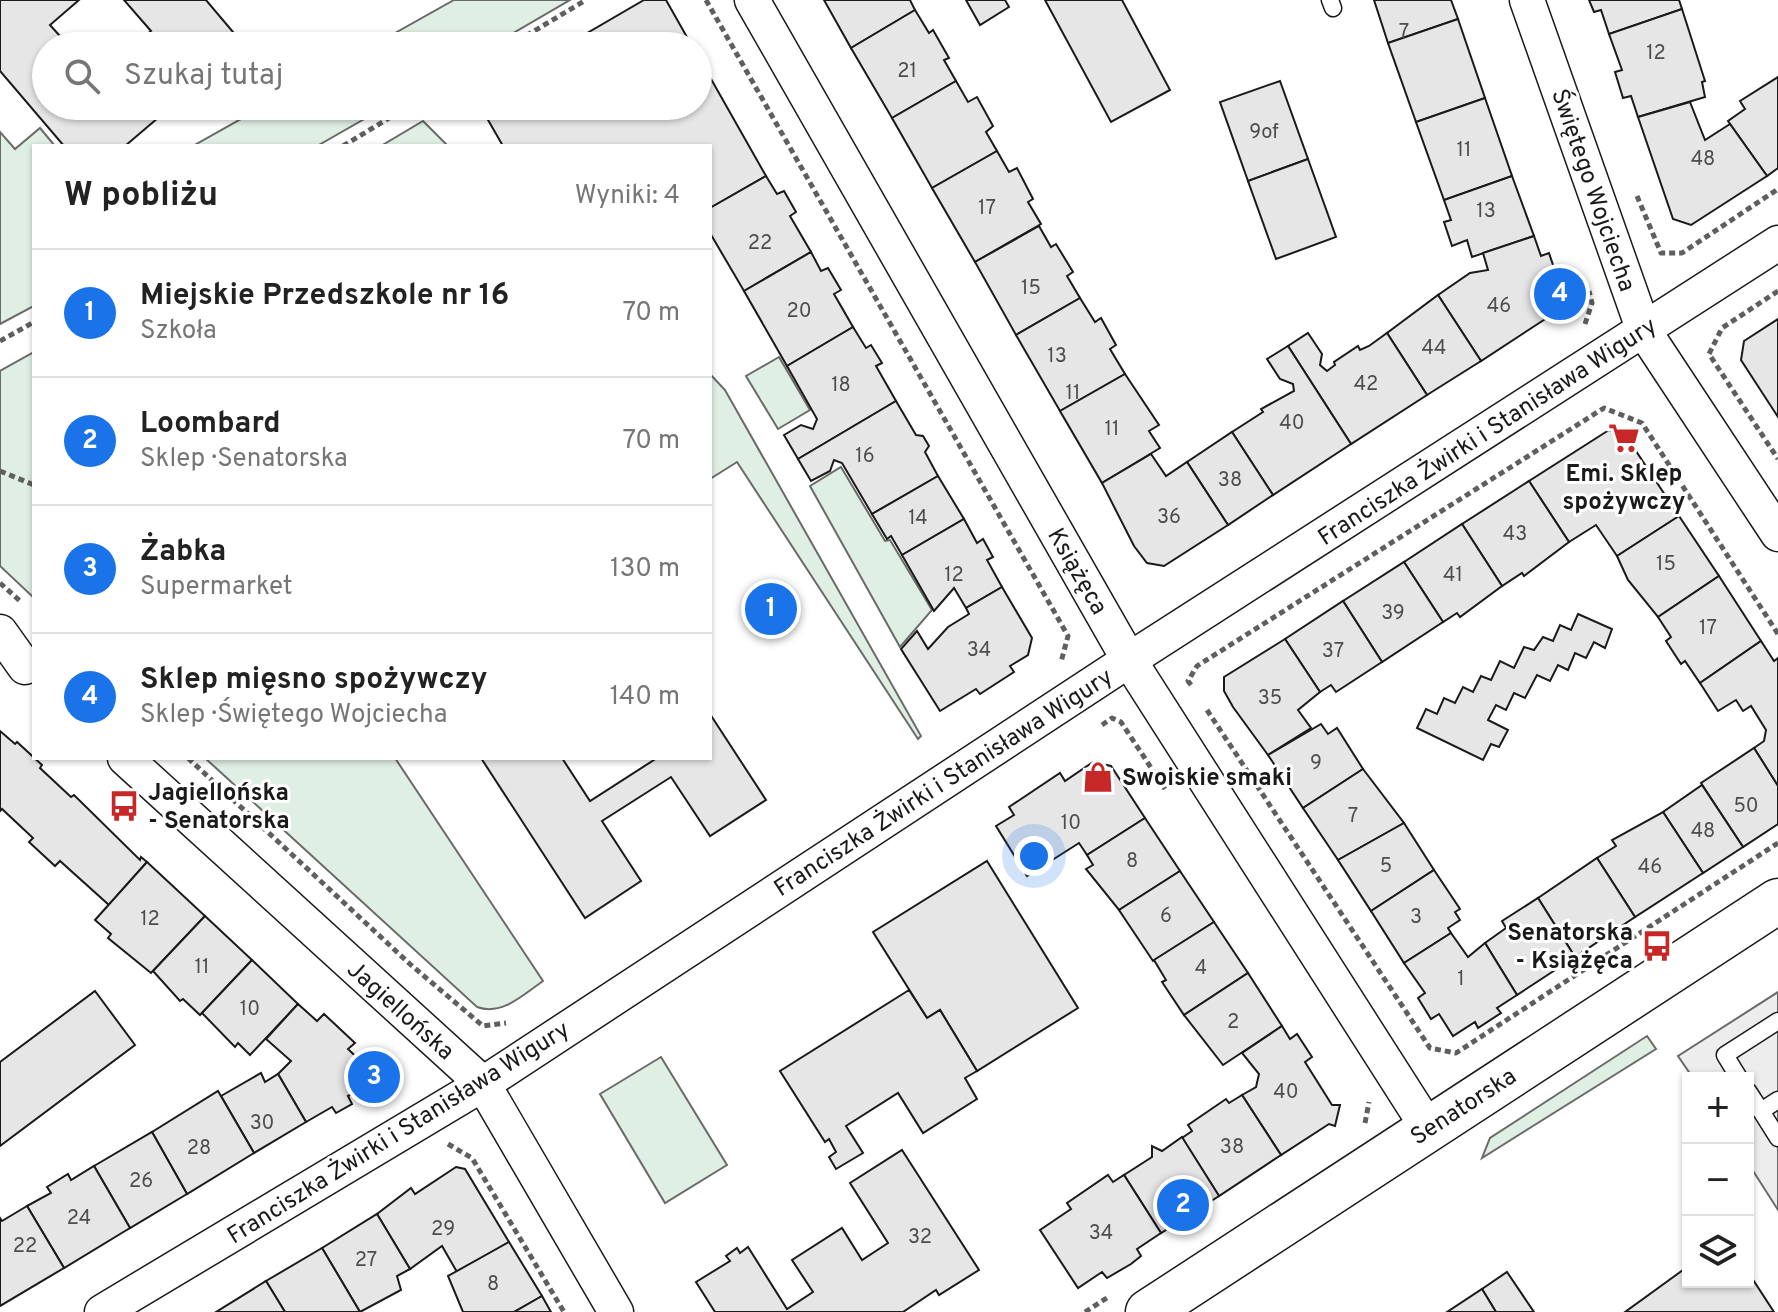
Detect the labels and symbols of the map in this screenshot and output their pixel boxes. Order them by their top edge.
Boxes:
house number: 7 [1399,20,1409,46]
house number: 12 [1646,41,1666,67]
house number: 21 [897,59,917,85]
street label: Świętego Wojciecha [1543,85,1643,296]
house number: 9of [1249,120,1279,146]
house number: 11 [1457,138,1471,164]
house number: 48 [1691,147,1715,173]
house number: 17 [978,196,996,222]
house number: 13 [1476,199,1496,225]
house number: 22 [748,231,772,257]
pin: 4 [1534,264,1586,324]
house number: 15 [1021,276,1041,302]
house number: 46 [1487,294,1511,320]
house number: 20 [786,299,812,325]
street label: Franciszka Żwirki i Stanisława Wigury [1313,311,1663,554]
house number: 44 [1422,336,1446,362]
house number: 13 [1047,344,1067,370]
house number: 42 [1354,372,1378,398]
house number: 18 [831,373,851,399]
house number: 11 [1066,381,1080,407]
house number: 40 [1279,411,1305,437]
house number: 11 [1105,417,1119,443]
supermarket icon: Emi. Sklep spożywczy [1607,421,1641,455]
house number: 16 [855,444,875,470]
place label: Emi. Sklep spożywczy [1563,460,1685,518]
house number: 38 [1218,468,1242,494]
house number: 36 [1157,505,1181,531]
house number: 14 [908,506,928,532]
house number: 43 [1503,522,1527,548]
street label: Książęca [1040,523,1113,621]
house number: 15 [1656,552,1676,578]
house number: 12 [944,563,964,589]
house number: 41 [1443,563,1463,589]
pin: 1 [745,579,797,639]
house number: 39 [1381,601,1405,627]
house number: 17 [1699,616,1717,642]
house number: 34 [967,638,991,664]
house number: 37 [1322,639,1344,665]
street label: Franciszka Żwirki i Stanisława Wigury [769,662,1119,905]
house number: 35 [1258,686,1282,712]
house number: 9 [1310,751,1322,777]
shop icon: Swoiskie smaki [1081,760,1115,794]
place label: Swoiskie smaki [1122,764,1292,794]
place label: Jagiellońska - Senatorska [148,779,290,837]
bus stop icon: Jagiellońska - Senatorska [107,789,141,823]
house number: 50 [1733,794,1759,820]
house number: 7 [1348,804,1358,830]
house number: 10 [1061,811,1081,837]
house number: 48 [1691,819,1715,845]
your location [1014,836,1054,876]
house number: 8 [1126,849,1138,875]
house number: 5 [1380,854,1392,880]
house number: 46 [1638,855,1662,881]
house number: 6 [1160,904,1172,930]
house number: 3 [1410,905,1422,931]
house number: 12 [140,907,160,933]
place label: Senatorska - Książęca [1507,919,1633,977]
bus stop icon: Senatorska - Książęca [1640,929,1674,963]
house number: 11 [195,955,209,981]
street label: Jagiellońska [340,955,460,1068]
house number: 4 [1195,956,1207,982]
house number: 1 [1457,967,1465,993]
house number: 10 [240,997,260,1023]
house number: 2 [1227,1010,1239,1036]
street label: Franciszka Żwirki i Stanisława Wigury [222,1015,576,1252]
pin: 3 [348,1047,400,1107]
street label: Senatorska [1406,1062,1523,1153]
house number: 40 [1273,1080,1299,1106]
house number: 30 [250,1111,274,1137]
house number: 38 [1220,1135,1244,1161]
house number: 28 [187,1136,211,1162]
house number: 26 [129,1169,153,1195]
pin: 2 [1157,1175,1209,1235]
house number: 24 [67,1206,91,1232]
house number: 29 [431,1217,455,1243]
house number: 34 [1089,1221,1113,1247]
house number: 32 [908,1225,932,1251]
house number: 22 [13,1234,37,1260]
house number: 27 [355,1248,377,1274]
house number: 8 [487,1272,499,1298]

